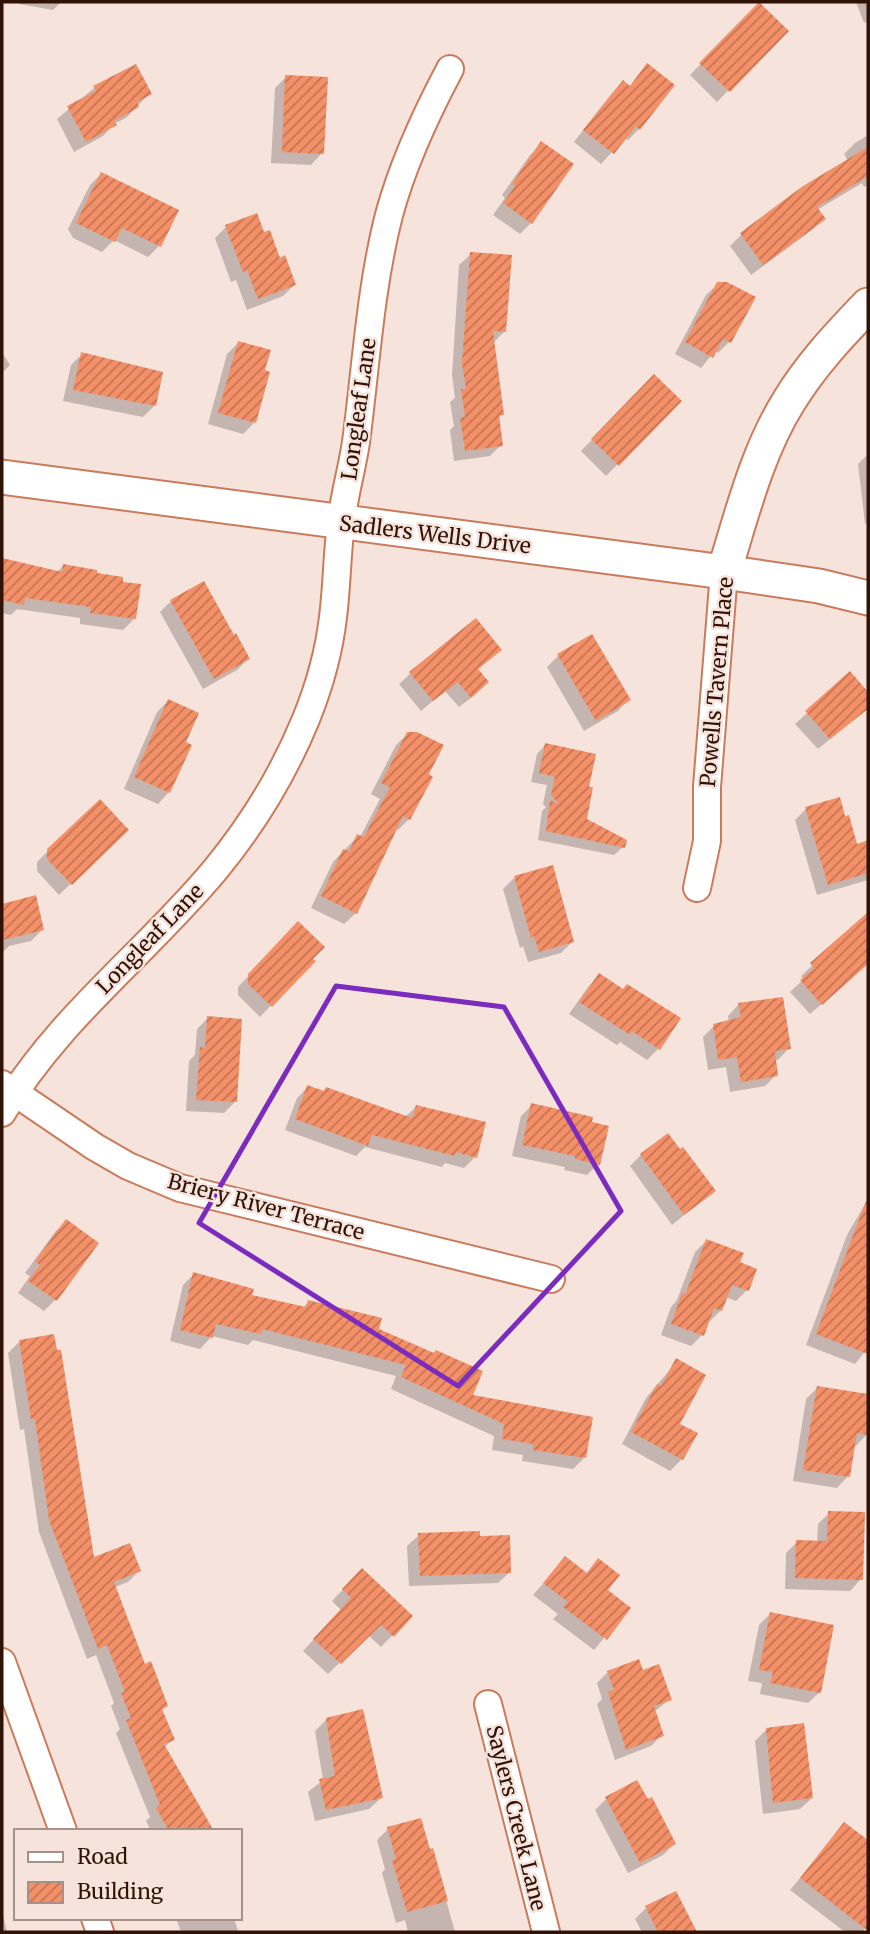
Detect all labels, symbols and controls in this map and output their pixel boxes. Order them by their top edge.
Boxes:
street label: Longleaf Lane [335,336,382,482]
street label: Sadlers Wells Drive [338,509,532,560]
street label: Powells Tavern Place [694,576,739,788]
street label: Longleaf Lane [90,878,209,1000]
street label: Briery River Terrace [165,1167,368,1246]
street label: Saylers Creek Lane [480,1722,553,1913]
legend [14,1829,242,1920]
text: Road [77,1843,128,1870]
text: Building [77,1878,164,1905]

